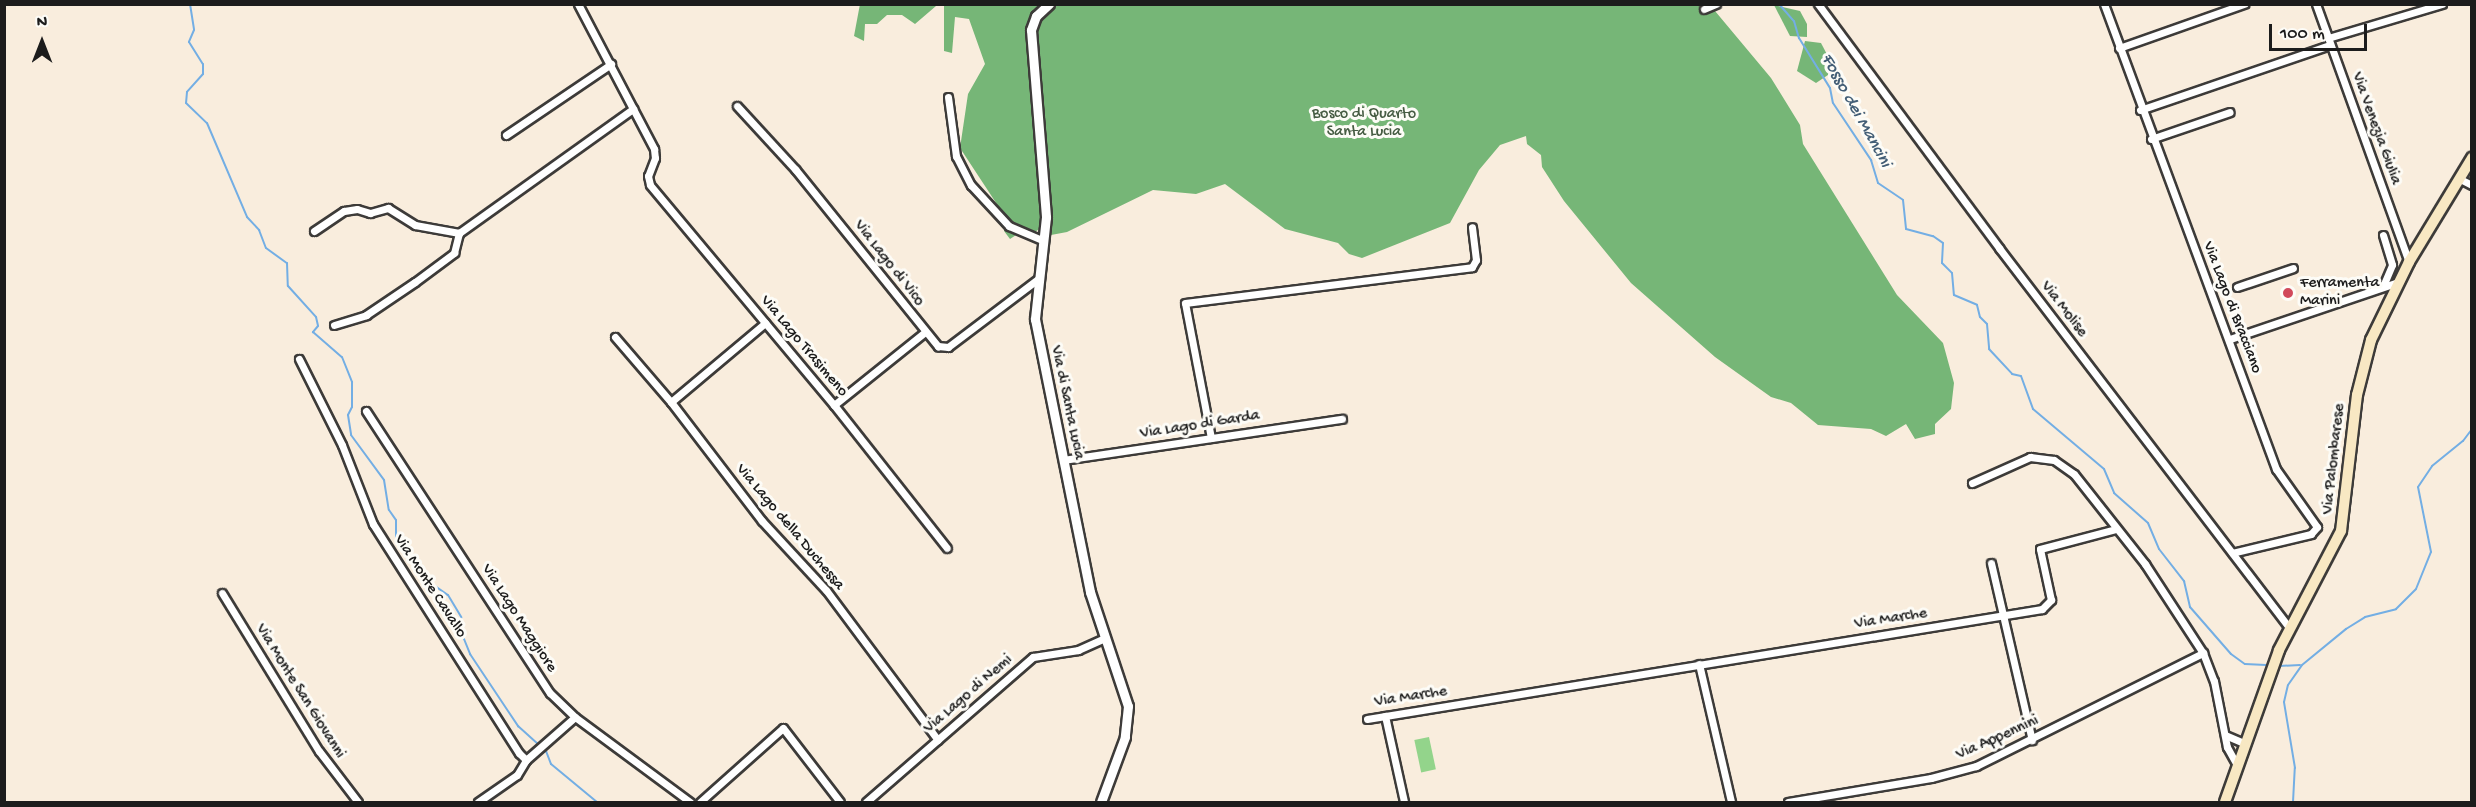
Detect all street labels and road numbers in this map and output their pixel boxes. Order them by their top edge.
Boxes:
street label: Via Venezia Giulia [2346,70,2404,188]
street label: Via Lago di Vico [849,217,927,311]
street label: Via Lago di Bracciano [2197,239,2265,377]
street label: Via Molise [2035,278,2091,342]
street label: Via Lago Trasimeno [755,292,851,402]
street label: Via di Santa Lucia [1045,344,1087,462]
street label: Via Palombarese [2320,403,2350,515]
street label: Via Lago di Garda [1139,407,1261,445]
street label: Via Lago della Duchessa [730,461,848,595]
street label: Via Monte Cavallo [388,532,470,642]
street label: Via Lago Maggiore [476,561,560,677]
street label: Via Marche [1853,605,1929,635]
street label: Via Monte San Giovanni [250,621,348,763]
street label: Via Lago di Nemi [921,651,1017,739]
street label: Via Marche [1373,683,1449,713]
street label: Via Appennini [1954,712,2042,766]

